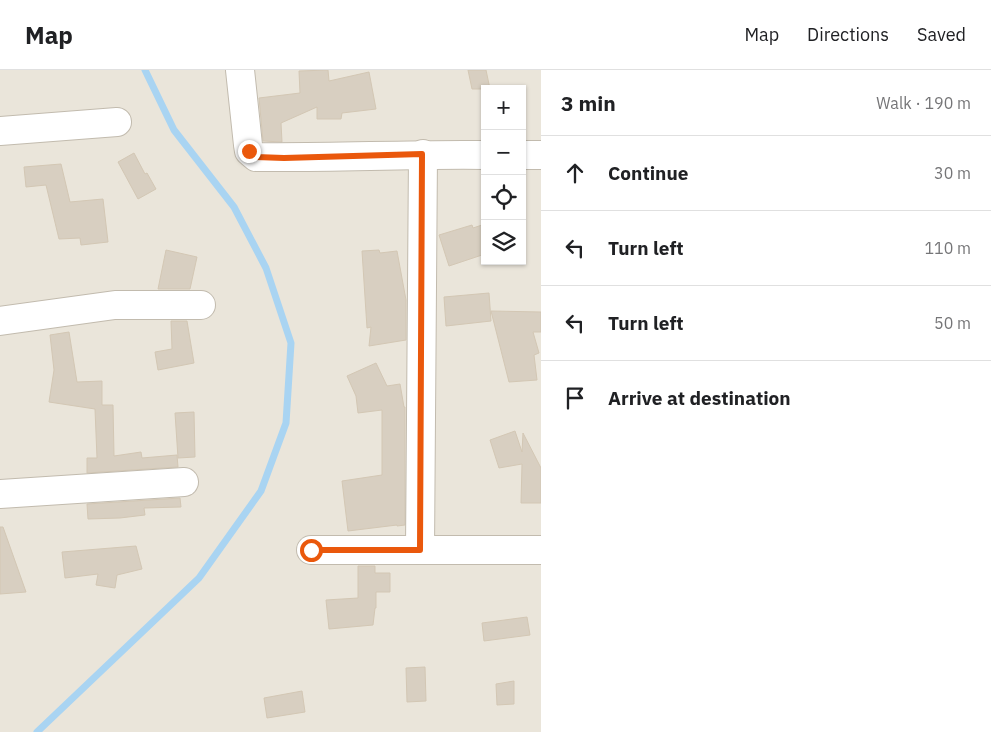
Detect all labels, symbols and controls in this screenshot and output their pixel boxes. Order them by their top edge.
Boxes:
text: Map [25,19,73,51]
text: Map [744,23,779,46]
text: Directions [807,23,889,46]
text: Saved [917,23,966,46]
map controls [481,85,526,265]
button: + [481,85,526,130]
text: 3 min [561,89,616,117]
text: Walk · 190 m [876,93,971,113]
button: − [481,130,526,175]
route end [238,140,261,163]
icon: ahead [561,159,589,187]
text: Continue [608,161,688,185]
text: 30 m [934,163,971,183]
button: locate [481,175,526,220]
button: layers [481,220,526,265]
icon: left [561,234,589,262]
text: Turn left [608,236,684,260]
text: 110 m [924,238,971,258]
icon: left [561,309,589,337]
text: Turn left [608,311,684,335]
text: 50 m [934,313,971,333]
icon: arrive [561,384,589,412]
text: Arrive at destination [608,386,791,410]
route start [300,539,323,562]

